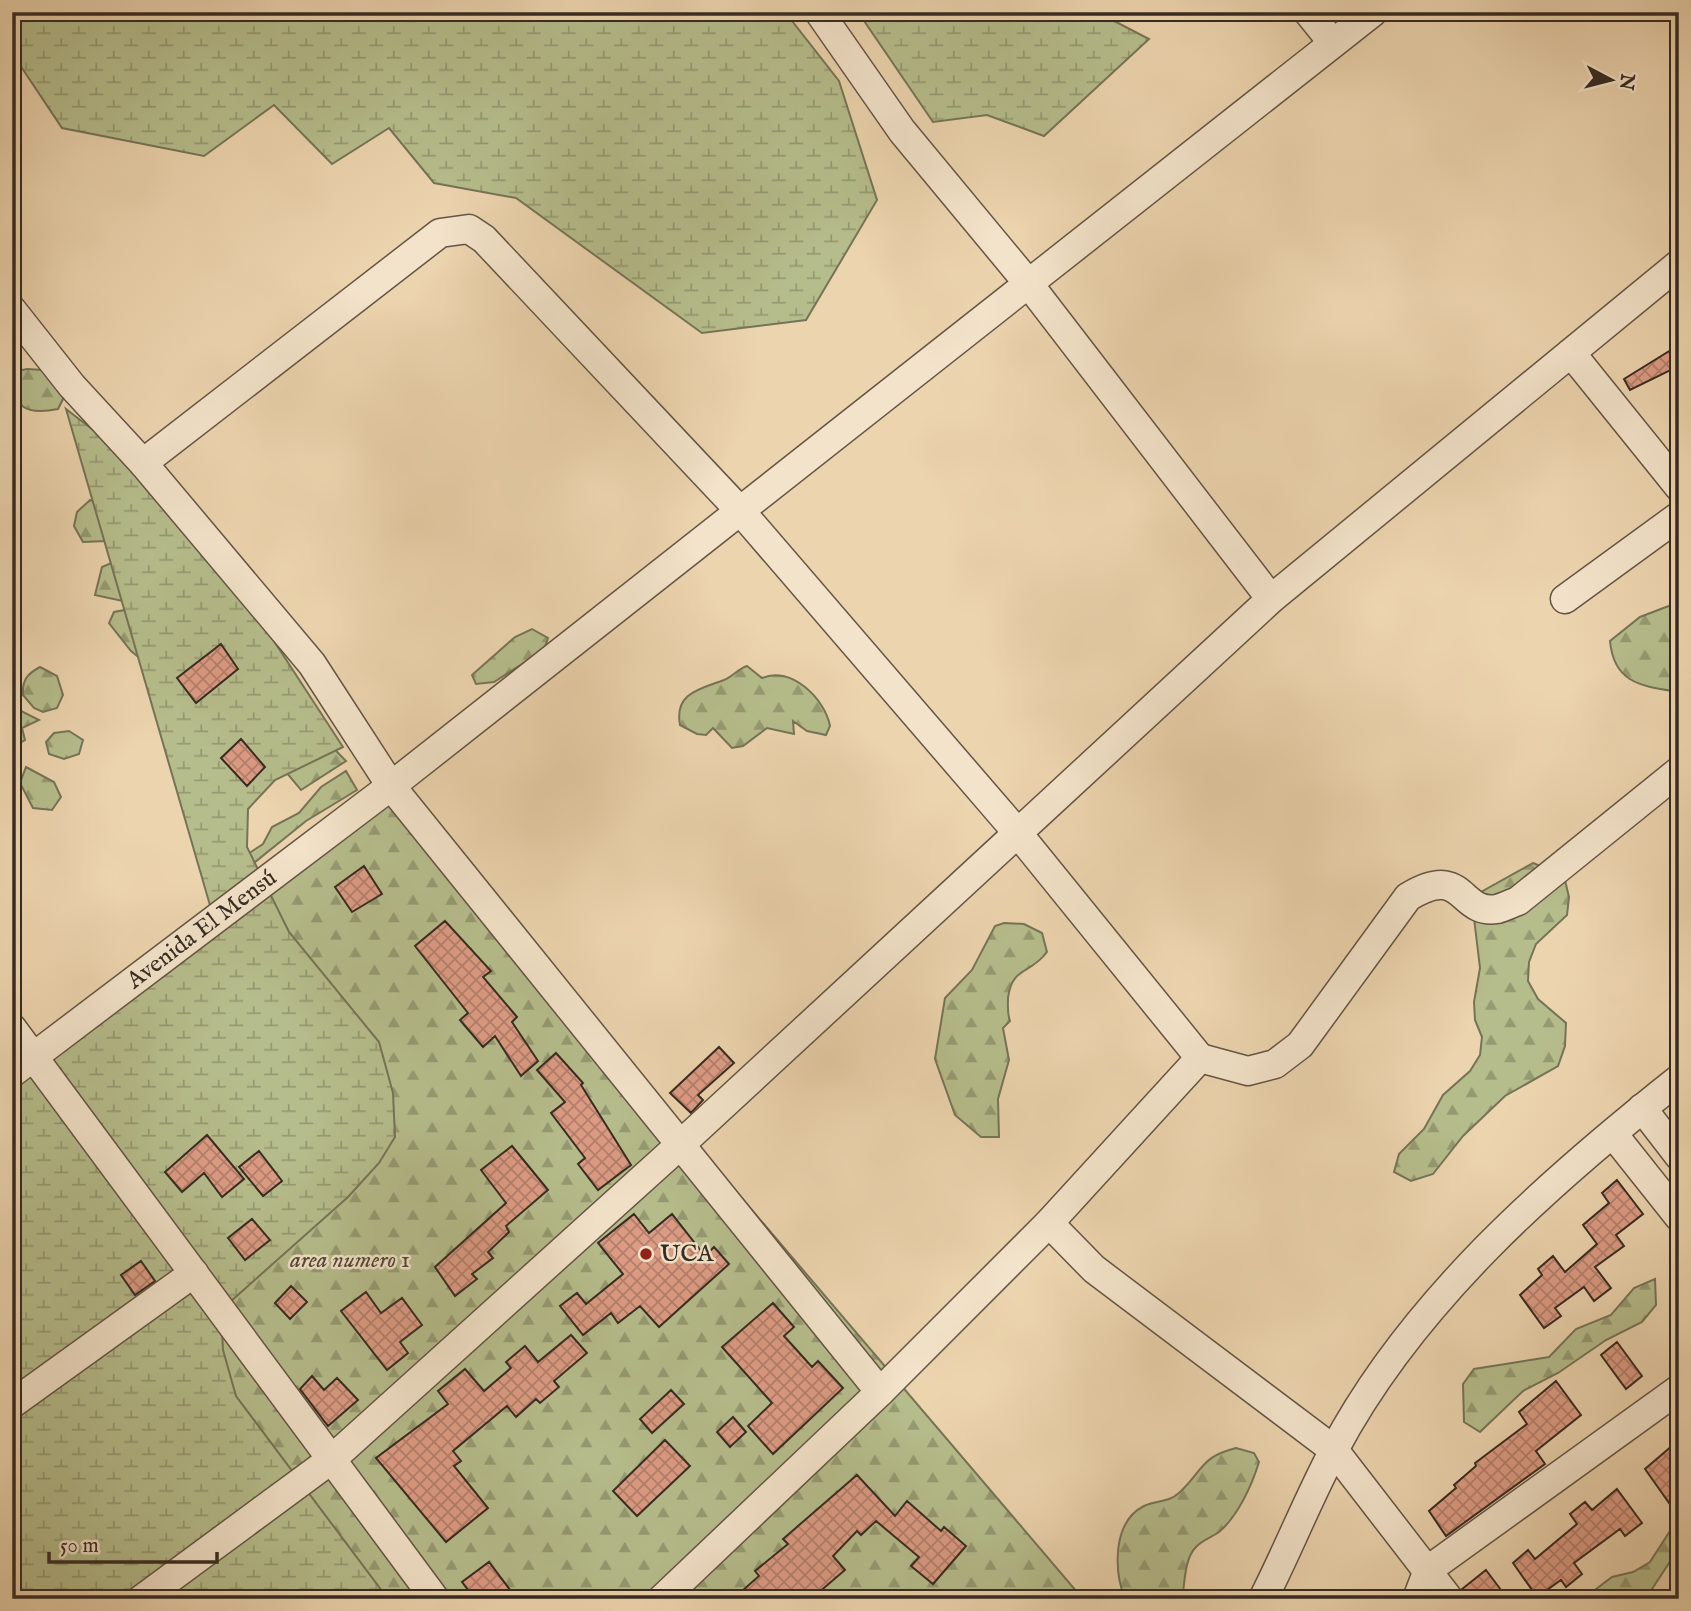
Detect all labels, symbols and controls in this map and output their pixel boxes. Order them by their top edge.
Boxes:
north arrow [1576,46,1646,116]
text: N [1613,71,1639,92]
street label: Avenida El Mensú [120,863,283,997]
place label: UCA [660,1239,714,1270]
park label: area numero 1 [289,1245,410,1276]
marker: UCA [638,1246,654,1262]
scale bar [49,1520,217,1564]
text: 50 m [60,1533,99,1560]

